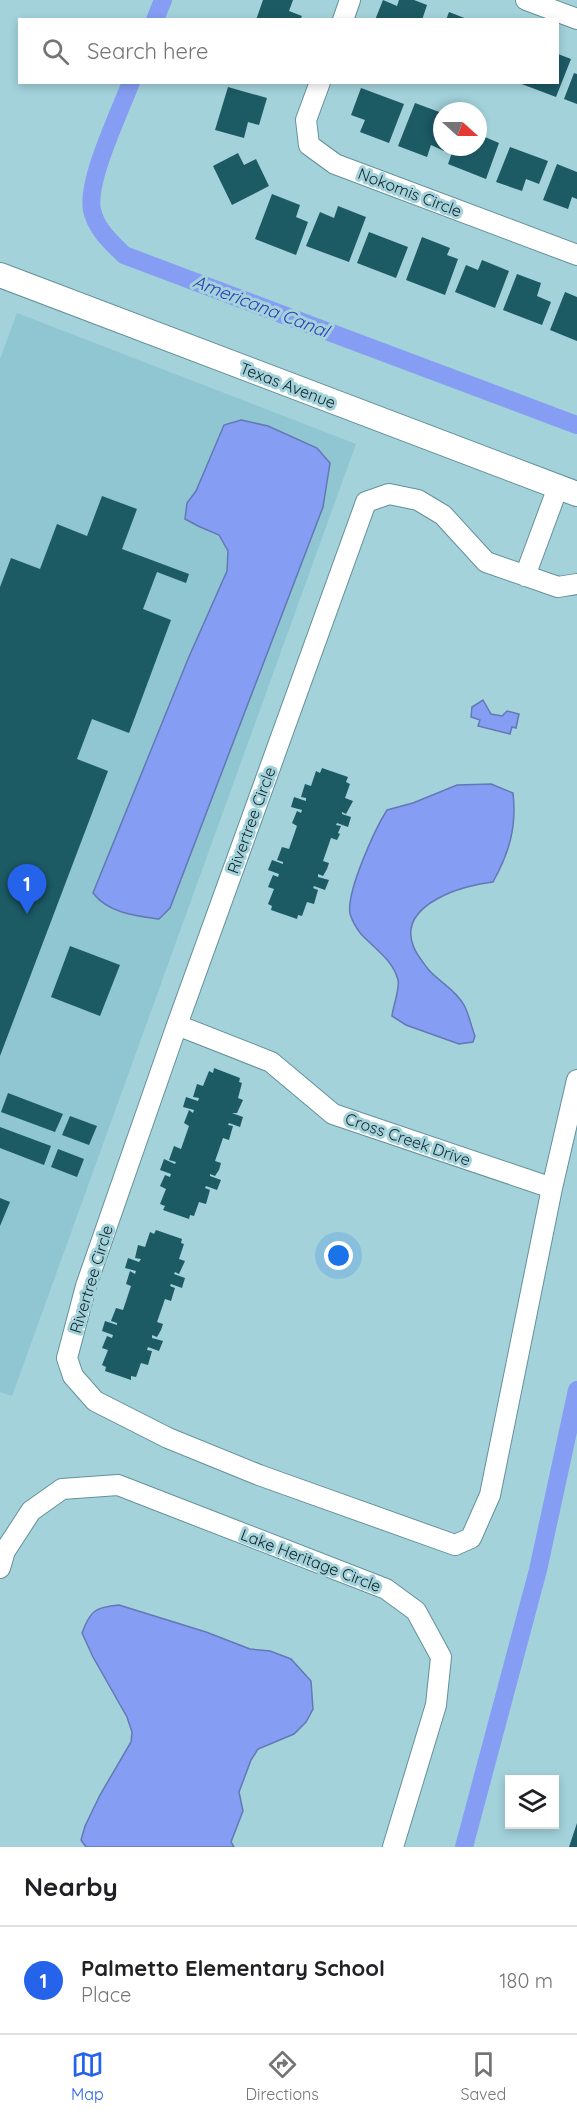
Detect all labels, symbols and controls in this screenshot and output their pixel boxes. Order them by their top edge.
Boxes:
search box [18,18,559,84]
icon: search [39,35,72,68]
text: Search here [87,37,208,65]
north arrow [433,102,487,156]
street label: Nokomis Circle [355,163,465,221]
water label: Americana Canal [190,270,334,343]
street label: Texas Avenue [237,358,339,412]
street label: Rivertree Circle [222,764,280,876]
pin: 1 [8,864,46,914]
street label: Cross Creek Drive [343,1108,473,1170]
street label: Rivertree Circle [65,1223,117,1335]
your location [324,1241,353,1270]
street label: Lake Heritage Circle [238,1524,384,1596]
map controls [505,1775,559,1829]
button: layers [505,1775,559,1829]
text: Nearby [24,1870,118,1903]
text: Palmetto Elementary School [81,1954,385,1982]
text: 1 [40,1968,47,1993]
text: 180 m [499,1968,553,1993]
text: Place [81,1982,131,2007]
tab: Map [71,2048,104,2104]
tab: Directions [246,2048,319,2104]
tab: Saved [461,2048,506,2104]

